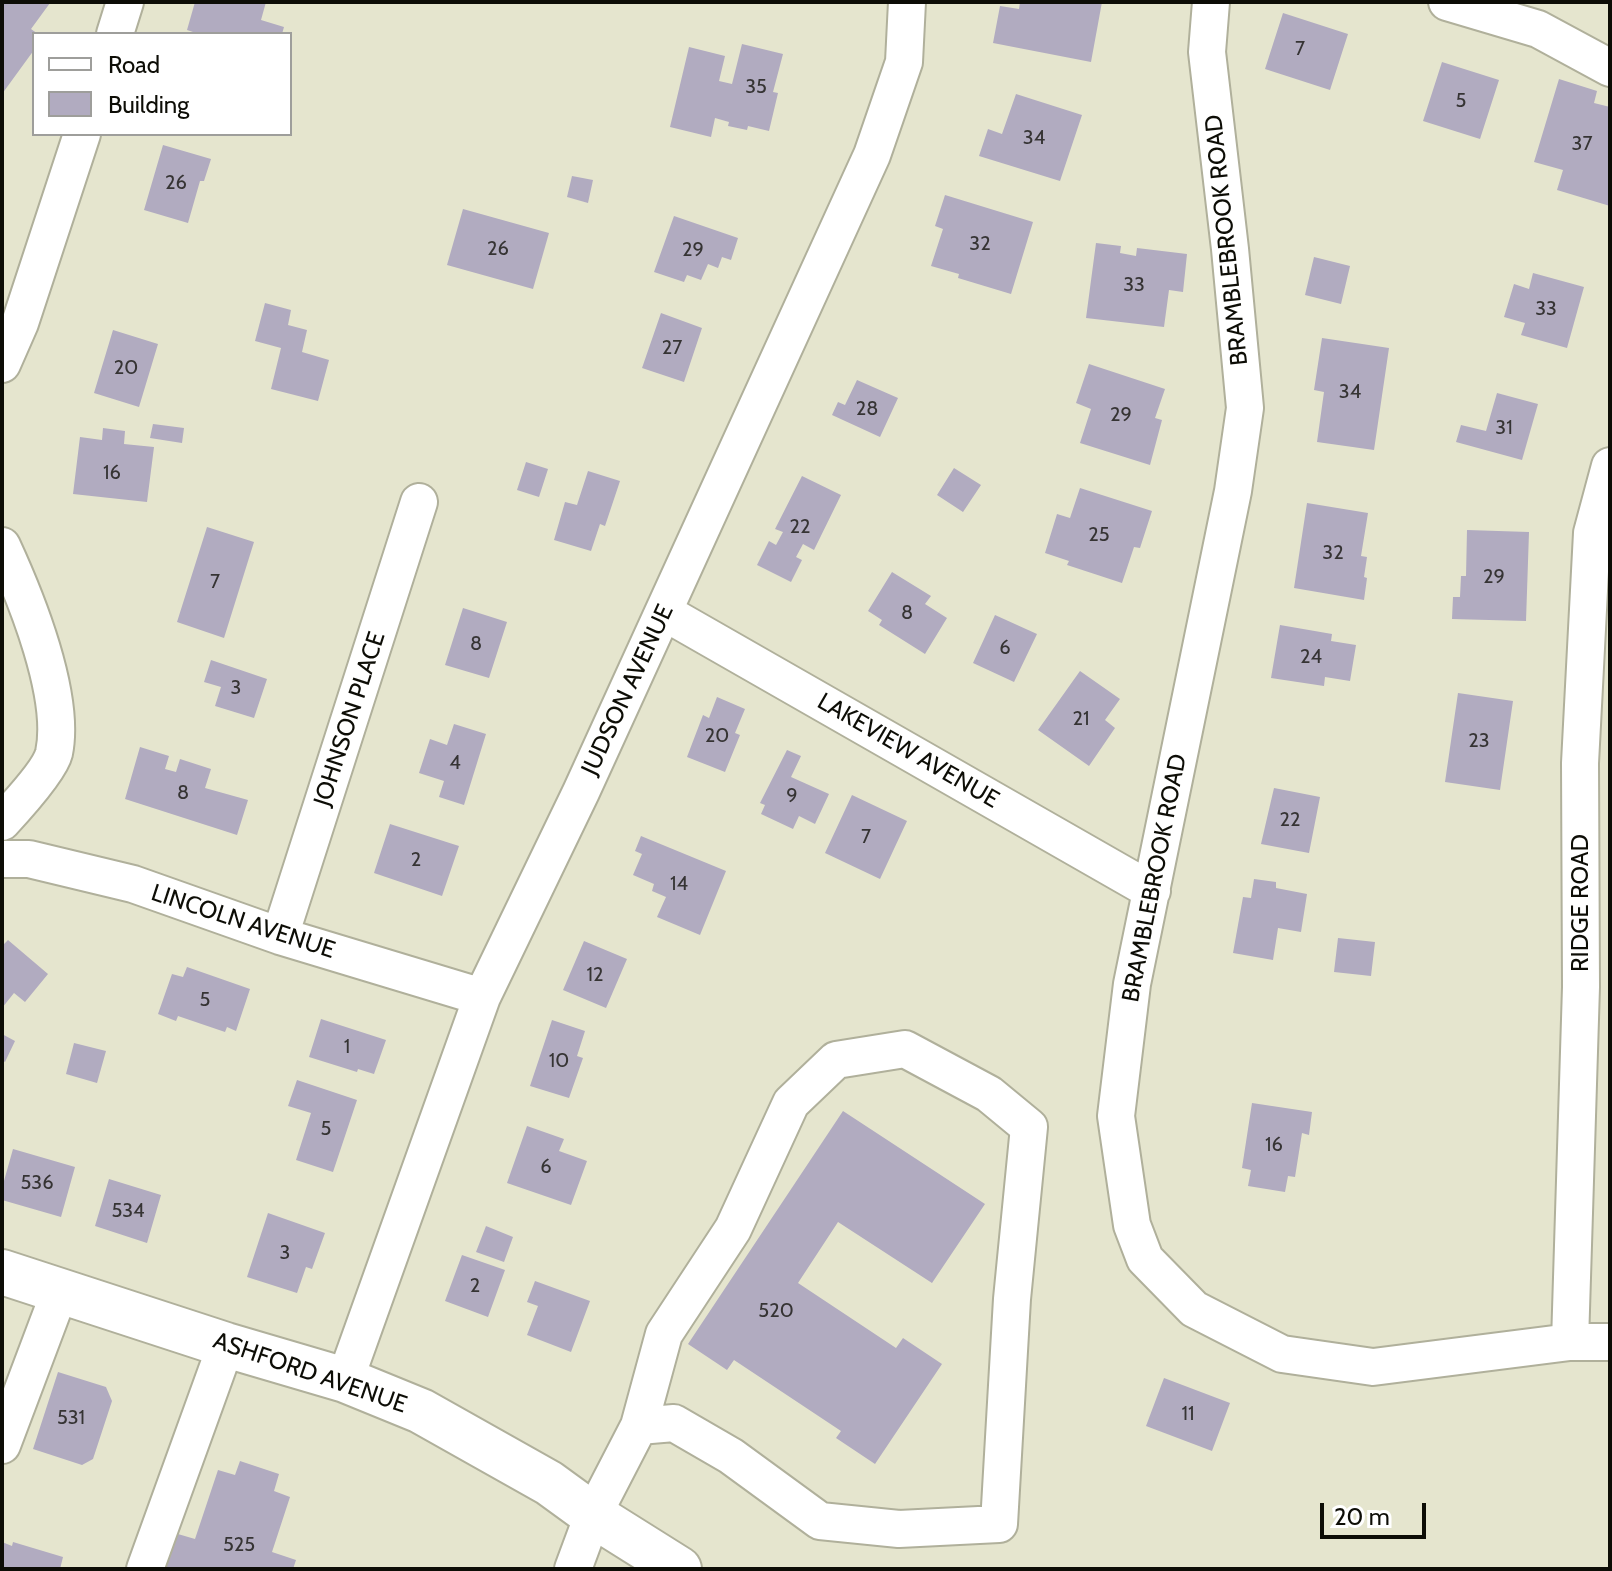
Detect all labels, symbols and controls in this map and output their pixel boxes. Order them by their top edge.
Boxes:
legend [32,32,292,136]
house number: 7 [1295,37,1305,61]
text: Road [108,50,160,79]
house number: 35 [745,75,767,99]
house number: 5 [1456,89,1466,113]
text: Building [108,90,189,119]
street label: BRAMBLEBROOK ROAD [1199,113,1255,367]
house number: 34 [1023,126,1045,150]
house number: 37 [1572,132,1592,156]
house number: 26 [165,171,187,195]
house number: 32 [969,232,991,256]
house number: 26 [487,237,509,261]
house number: 29 [682,238,704,262]
house number: 33 [1123,273,1145,297]
house number: 33 [1535,297,1557,321]
house number: 27 [662,336,682,360]
house number: 20 [114,356,138,380]
house number: 34 [1339,380,1361,404]
house number: 28 [856,397,878,421]
house number: 29 [1110,403,1132,427]
house number: 31 [1495,416,1513,440]
house number: 16 [103,461,121,485]
house number: 22 [790,515,810,539]
house number: 25 [1088,523,1110,547]
house number: 32 [1322,541,1344,565]
house number: 29 [1483,565,1505,589]
house number: 7 [210,570,220,594]
street label: JUDSON AVENUE [576,600,680,780]
house number: 8 [901,601,913,625]
street label: JOHNSON PLACE [308,628,392,810]
house number: 8 [470,632,482,656]
house number: 6 [999,636,1011,660]
house number: 24 [1300,645,1322,669]
house number: 3 [231,676,241,700]
street label: LAKEVIEW AVENUE [812,687,1004,815]
house number: 21 [1073,707,1089,731]
house number: 20 [705,724,729,748]
house number: 23 [1468,729,1490,753]
house number: 4 [449,751,461,775]
street label: BRAMBLEBROOK ROAD [1117,751,1193,1005]
house number: 8 [177,781,189,805]
house number: 9 [786,784,798,808]
house number: 22 [1280,808,1300,832]
house number: 7 [861,825,871,849]
street label: RIDGE ROAD [1567,834,1595,972]
house number: 2 [411,848,421,872]
house number: 14 [670,872,688,896]
street label: LINCOLN AVENUE [148,879,338,965]
house number: 12 [587,963,603,987]
house number: 5 [200,988,210,1012]
house number: 1 [344,1035,350,1059]
house number: 10 [549,1049,569,1073]
house number: 5 [321,1117,331,1141]
house number: 16 [1265,1133,1283,1157]
house number: 6 [540,1155,552,1179]
house number: 536 [21,1171,53,1195]
house number: 534 [111,1199,145,1223]
house number: 3 [280,1241,290,1265]
house number: 2 [470,1274,480,1298]
house number: 520 [758,1299,794,1323]
street label: ASHFORD AVENUE [209,1326,411,1420]
house number: 11 [1181,1402,1195,1426]
house number: 531 [57,1406,85,1430]
scale bar [1324,1487,1430,1537]
text: 20 m [1334,1502,1390,1531]
house number: 525 [223,1533,255,1557]

